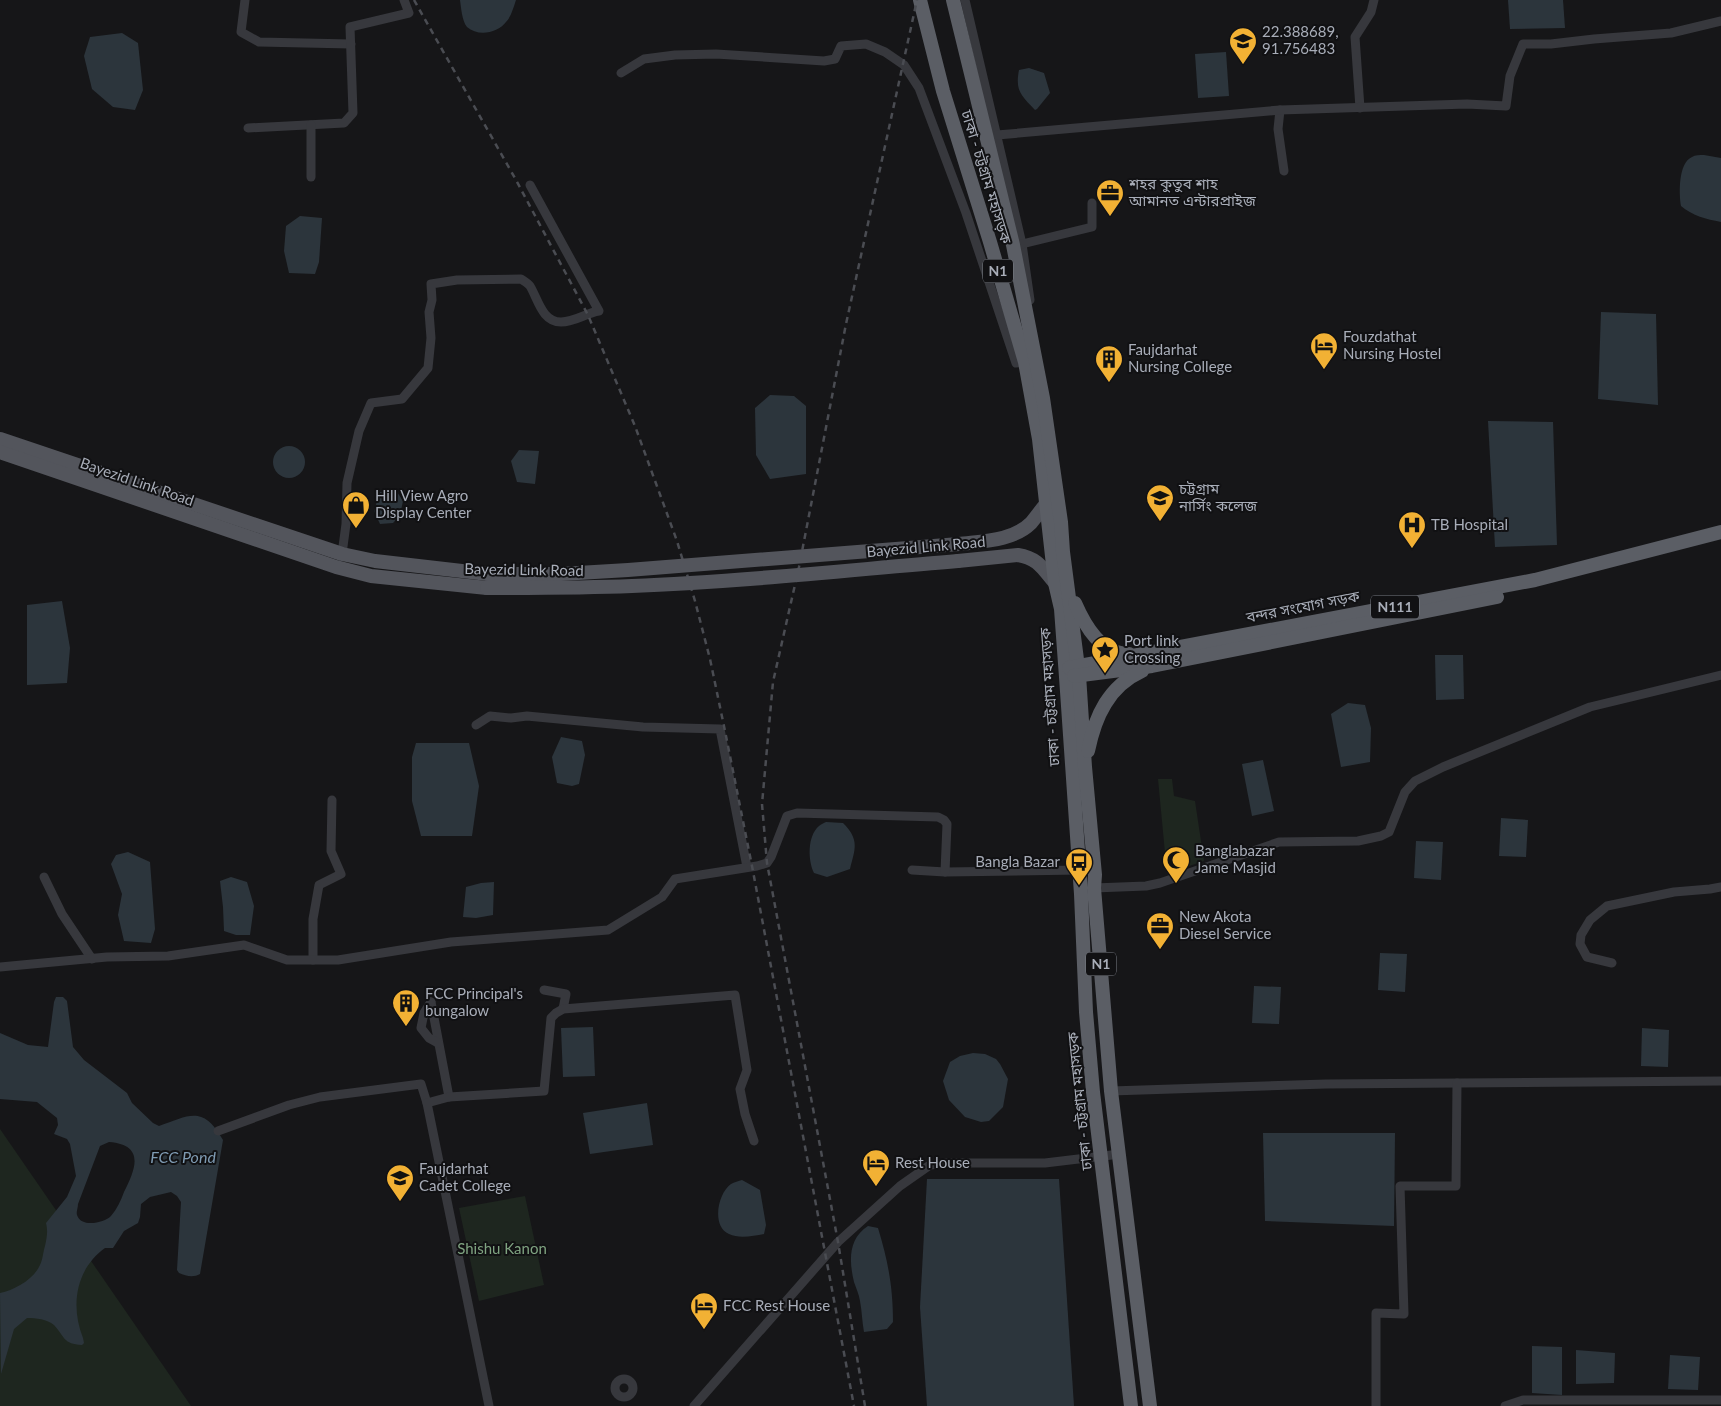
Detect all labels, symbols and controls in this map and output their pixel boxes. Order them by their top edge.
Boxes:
place label: 22.388689, 91.756483 [1262,22,1339,57]
school or university icon: 22.388689, 91.756483 [1228,26,1258,65]
street label: ঢাকা - চট্টগ্রাম মহাসড়ক [958,107,1016,247]
place label: শহর কুতুব শাহ আমানত এন্টারপ্রাইজ [1128,174,1257,209]
office icon: শহর কুতুব শাহ আমানত এন্টারপ্রাইজ [1095,178,1125,217]
road number: N1 [983,260,1013,282]
place label: Fouzdathat Nursing Hostel [1343,327,1441,362]
hotel icon: Fouzdathat Nursing Hostel [1309,331,1339,370]
place label: Faujdarhat Nursing College [1128,340,1232,375]
building icon: Faujdarhat Nursing College [1094,344,1124,383]
street label: Bayezid Link Road [78,453,197,509]
place label: চট্টগ্রাম নার্সিং কলেজ [1178,479,1258,514]
school or university icon: চট্টগ্রাম নার্সিং কলেজ [1145,483,1175,522]
place label: Hill View Agro Display Center [375,486,472,521]
shop icon: Hill View Agro Display Center [341,490,371,529]
hospital icon: TB Hospital [1397,510,1427,549]
place label: TB Hospital [1431,515,1508,533]
street label: Bayezid Link Road [866,532,986,560]
street label: Bayezid Link Road [464,559,584,579]
street label: বন্দর সংযোগ সড়ক [1244,586,1362,626]
road number: N111 [1371,596,1419,618]
street label: ঢাকা - চট্টগ্রাম মহাসড়ক [1035,626,1063,768]
place label: Port link Crossing [1124,631,1181,666]
place icon: Port link Crossing [1090,635,1120,674]
place label: Banglabazar Jame Masjid [1195,841,1276,876]
mosque icon: Banglabazar Jame Masjid [1161,845,1191,884]
bus stop icon: Bangla Bazar [1064,847,1094,886]
place label: Bangla Bazar [975,852,1061,870]
place label: New Akota Diesel Service [1179,907,1271,942]
office icon: New Akota Diesel Service [1145,911,1175,950]
road number: N1 [1086,952,1116,976]
place label: FCC Principal's bungalow [425,984,523,1019]
building icon: FCC Principal's bungalow [391,988,421,1027]
street label: ঢাকা - চট্টগ্রাম মহাসড়ক [1063,1030,1095,1172]
water label: FCC Pond [150,1147,216,1166]
hotel icon: Rest House [861,1148,891,1187]
place label: Rest House [895,1153,970,1171]
place label: Faujdarhat Cadet College [419,1159,511,1194]
school or university icon: Faujdarhat Cadet College [385,1163,415,1202]
park label: Shishu Kanon [457,1239,547,1257]
hotel icon: FCC Rest House [689,1291,719,1330]
place label: FCC Rest House [723,1296,830,1314]

